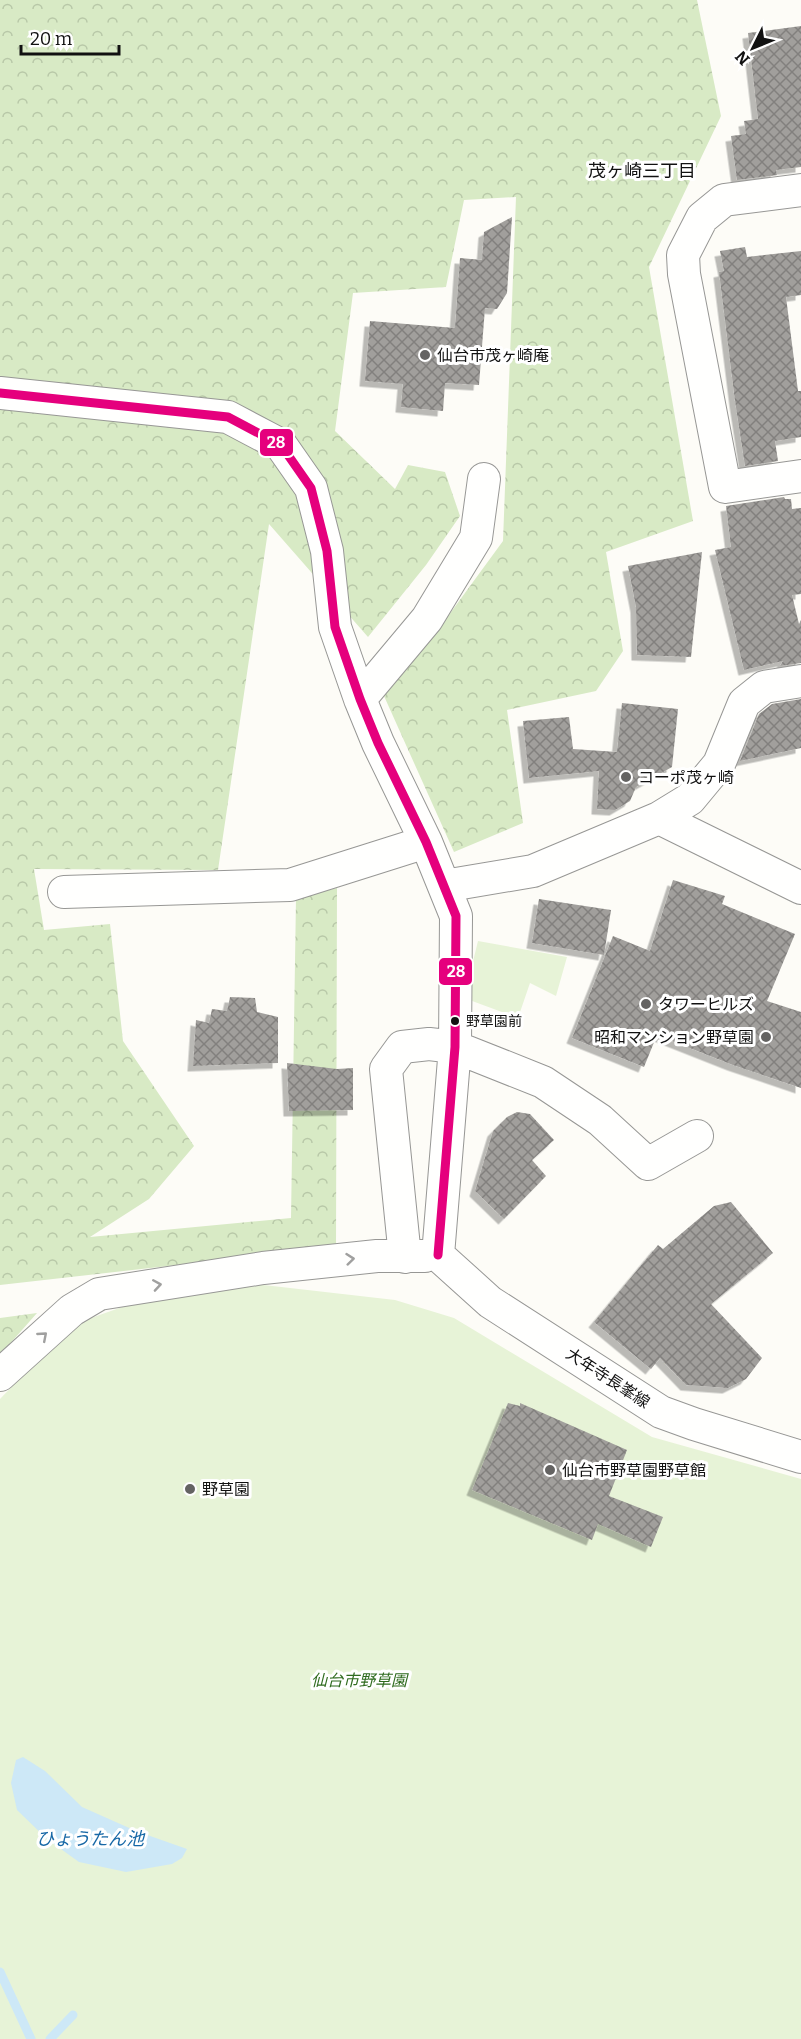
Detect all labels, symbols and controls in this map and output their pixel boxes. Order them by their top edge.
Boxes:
scale bar [21,18,118,56]
north arrow [723,18,783,78]
text: 20 m [30,28,72,50]
text: N [731,47,754,69]
district label: 茂ヶ崎三丁目 [588,160,696,182]
place label: 仙台市茂ヶ崎庵 [437,346,549,365]
marker: 仙台市茂ヶ崎庵 [418,348,432,362]
line badge: 28 [259,428,294,457]
text: 28 [267,433,285,452]
place label: コーポ茂ヶ崎 [638,768,734,787]
marker: コーポ茂ヶ崎 [619,770,633,784]
line badge: 28 [438,957,473,986]
text: 28 [447,962,465,981]
place label: タワーヒルズ [658,995,754,1014]
marker: タワーヒルズ [639,997,653,1011]
place label: 野草園前 [466,1013,522,1030]
marker: 野草園前 [449,1015,461,1027]
place label: 昭和マンション野草園 [594,1028,754,1047]
marker: 昭和マンション野草園 [759,1030,773,1044]
one-way arrow [345,1253,355,1266]
one-way arrow [152,1279,161,1291]
one-way arrow [36,1332,47,1343]
street label: 大年寺長峯線 [563,1344,653,1412]
place label: 仙台市野草園野草館 [562,1461,706,1480]
marker: 仙台市野草園野草館 [543,1463,557,1477]
place label: 野草園 [202,1480,250,1499]
marker: 野草園 [183,1482,197,1496]
park label: 仙台市野草園 [311,1671,409,1690]
water label: ひょうたん池 [36,1828,146,1850]

